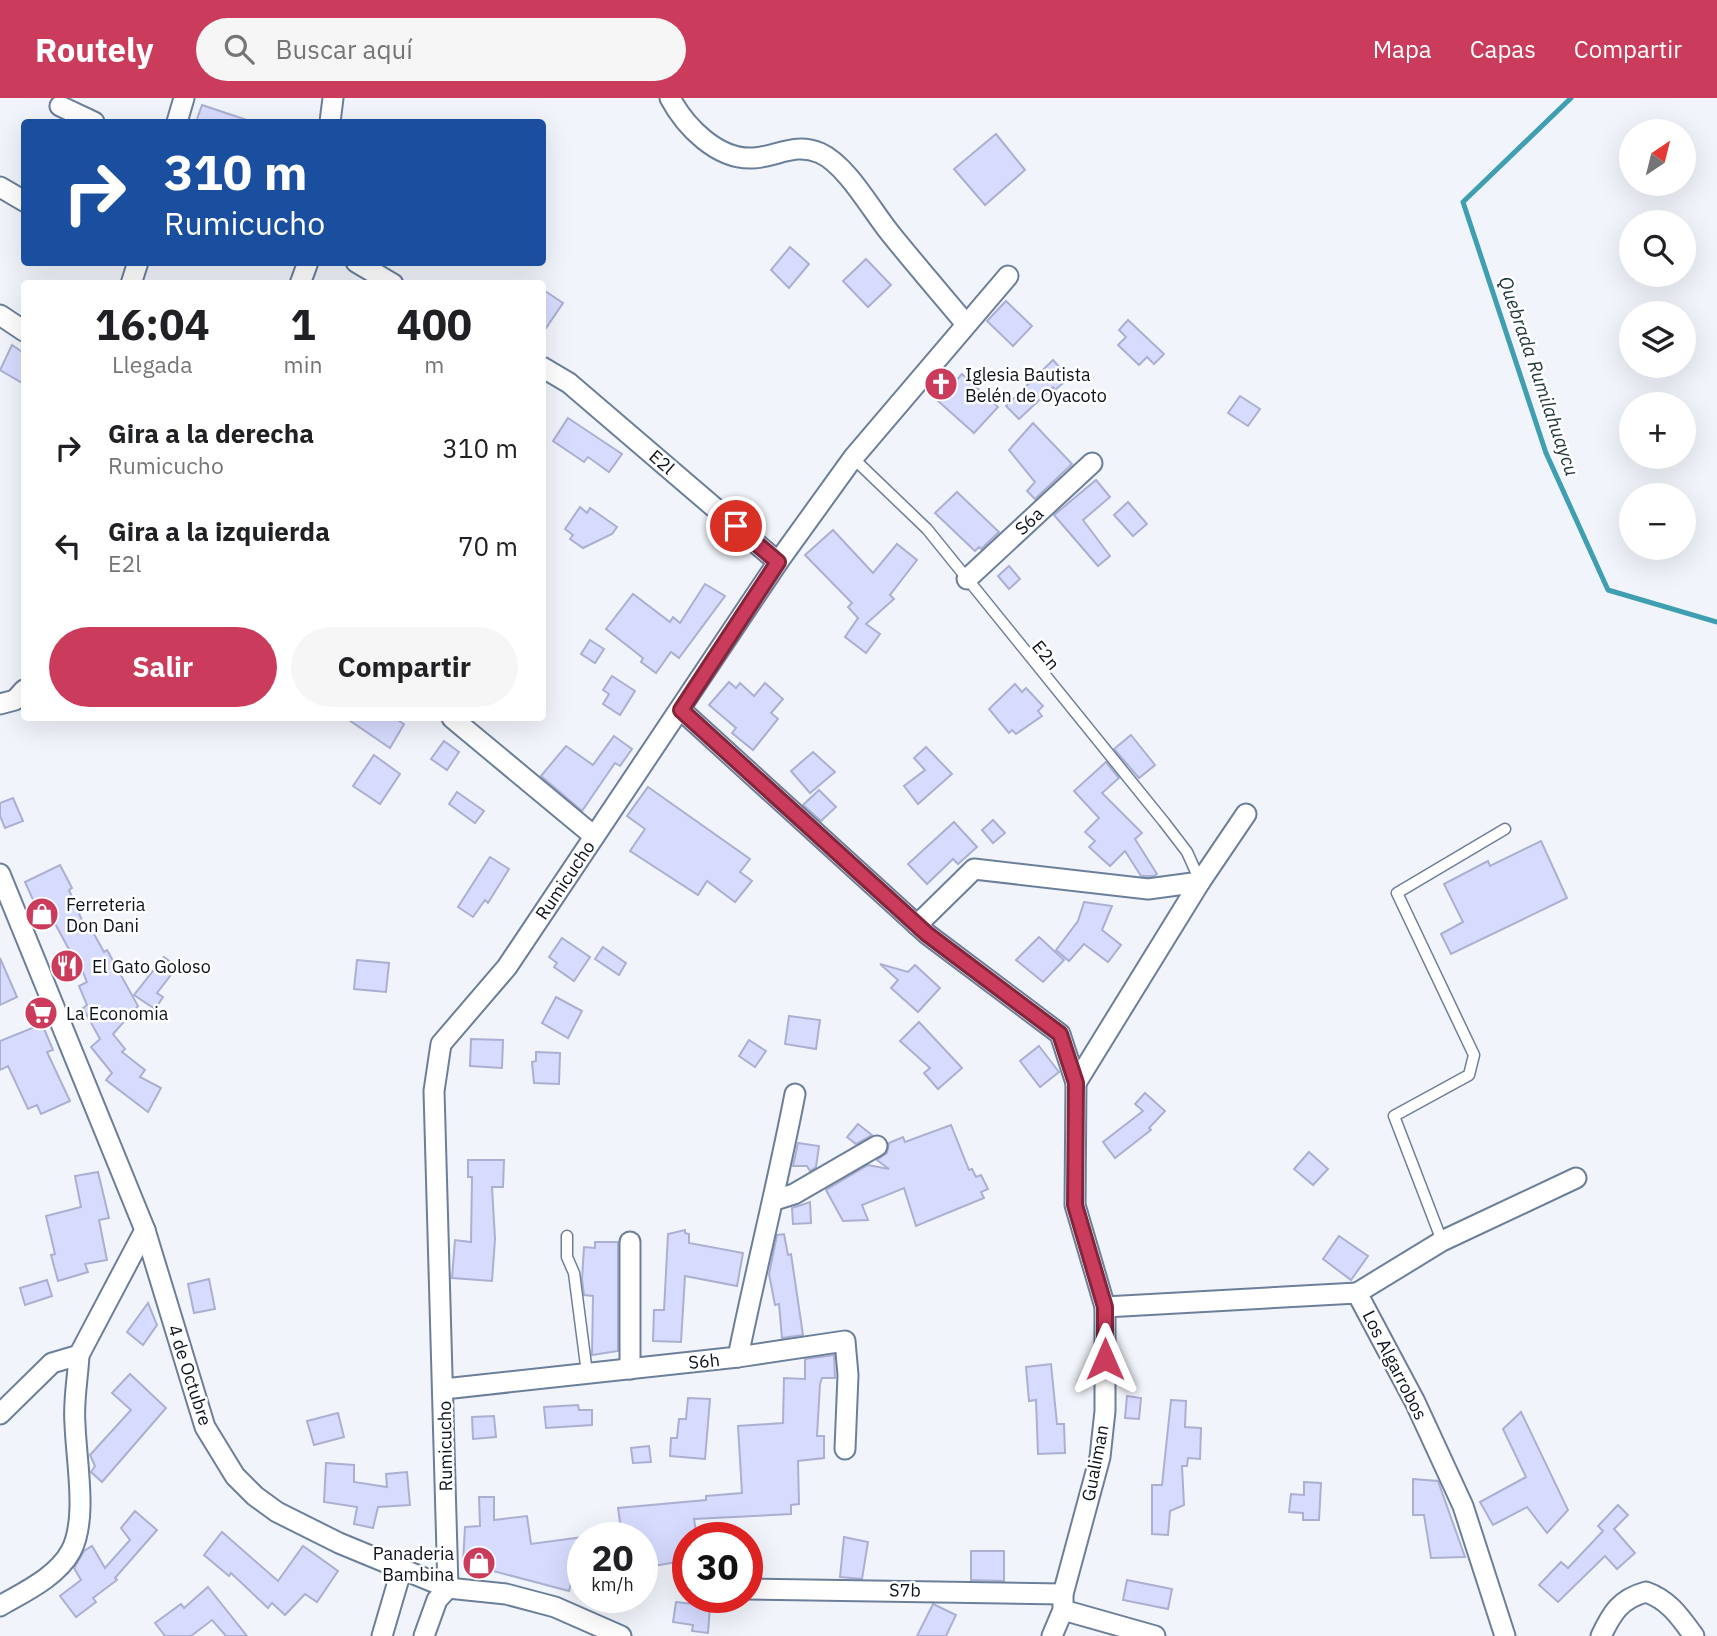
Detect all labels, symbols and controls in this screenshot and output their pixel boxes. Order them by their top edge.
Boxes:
search box [196,18,686,81]
text: Routely [35,28,154,71]
icon: search [220,30,258,68]
text: Buscar aquí [276,32,413,66]
text: Mapa [1373,33,1432,65]
text: Capas [1470,33,1536,65]
text: Compartir [1574,33,1682,65]
north arrow [1619,119,1696,196]
map controls [1619,119,1696,560]
text: 310 m [164,140,308,203]
icon: right [49,147,140,238]
text: Rumicucho [164,202,325,244]
button: search [1619,210,1696,287]
water label: Quebrada Rumilahuaycu [1494,273,1584,479]
text: 16:04 [95,297,210,352]
text: 1 [290,297,316,352]
text: 400 [396,297,472,352]
button: layers [1619,301,1696,378]
text: Llegada [112,349,192,379]
text: min [284,349,322,379]
text: m [424,349,444,379]
place label: Iglesia Bautista Belén de Oyacoto [965,363,1107,407]
church icon: Iglesia Bautista Belén de Oyacoto [922,365,960,403]
button: + [1619,392,1696,469]
text: Gira a la derecha [108,416,314,450]
icon: right [49,429,87,467]
text: 310 m [442,431,518,465]
street label: E2l [645,445,680,479]
text: Rumicucho [108,450,224,480]
button: − [1619,483,1696,560]
pin [706,496,766,556]
street label: S6a [1010,502,1048,540]
icon: arrive [717,507,755,545]
text: Gira a la izquierda [108,514,330,548]
icon: left [49,527,87,565]
text: 70 m [458,529,518,563]
text: E2l [108,548,141,578]
button: Salir [49,627,277,707]
button: Compartir [291,627,518,707]
street label: E2n [1027,636,1065,674]
street label: Rumicucho [530,836,600,924]
place label: Ferreteria Don Dani [66,893,146,937]
shop icon: Ferreteria Don Dani [23,895,61,933]
restaurant icon: El Gato Goloso [48,947,86,985]
place label: El Gato Goloso [92,955,211,978]
supermarket icon: La Economia [22,994,60,1032]
place label: La Economia [66,1002,169,1025]
street label: Los Algarrobos [1358,1306,1432,1424]
street label: 4 de Octubre [163,1322,217,1428]
position arrow [1068,1322,1142,1396]
street label: S6h [687,1348,721,1374]
street label: Rumicucho [433,1401,457,1491]
street label: Gualiman [1076,1423,1114,1503]
speed limit sign: 30 [672,1522,763,1613]
text: 20 [591,1535,634,1581]
place label: Panaderia Bambina [373,1542,454,1586]
shop icon: Panaderia Bambina [460,1544,498,1582]
text: km/h [591,1573,634,1596]
street label: S7b [889,1578,921,1602]

